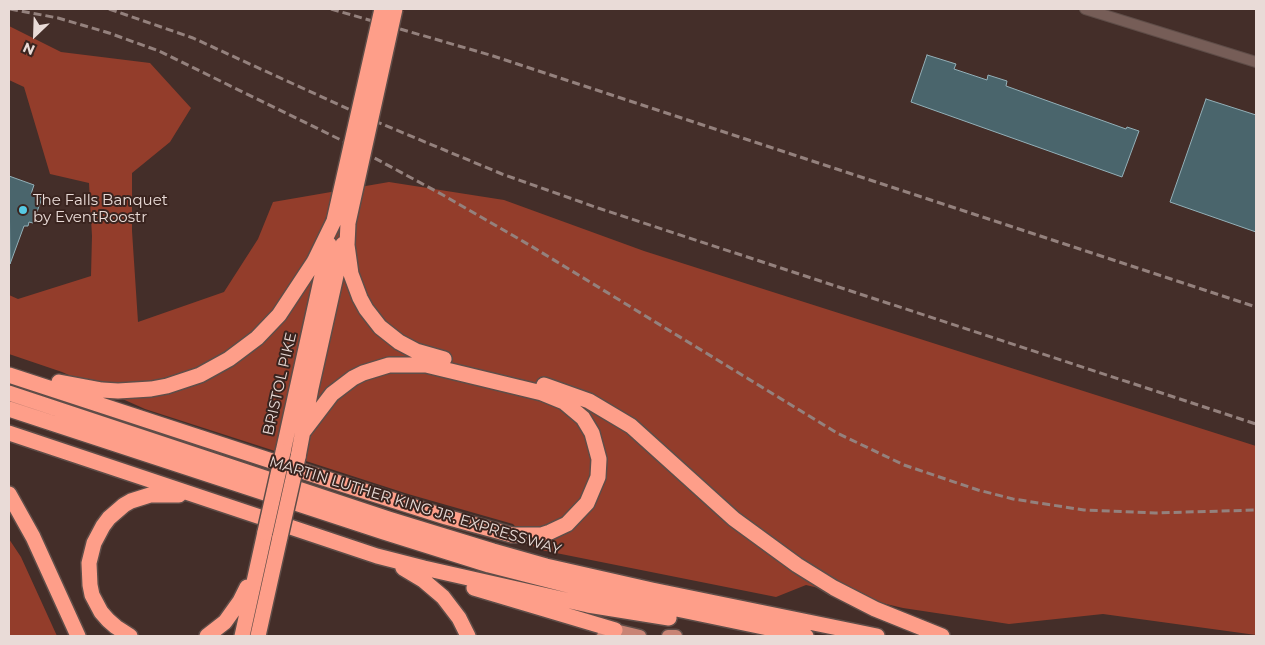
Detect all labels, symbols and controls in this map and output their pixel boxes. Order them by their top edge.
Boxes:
north arrow [10,10,60,60]
text: N [20,38,38,59]
place label: The Falls Banquet by EventRoostr [33,192,168,227]
marker: The Falls Banquet by EventRoostr [17,204,29,216]
street label: BRISTOL PIKE [259,331,301,437]
street label: MARTIN LUTHER KING JR. EXPRESSWAY [267,453,563,559]

